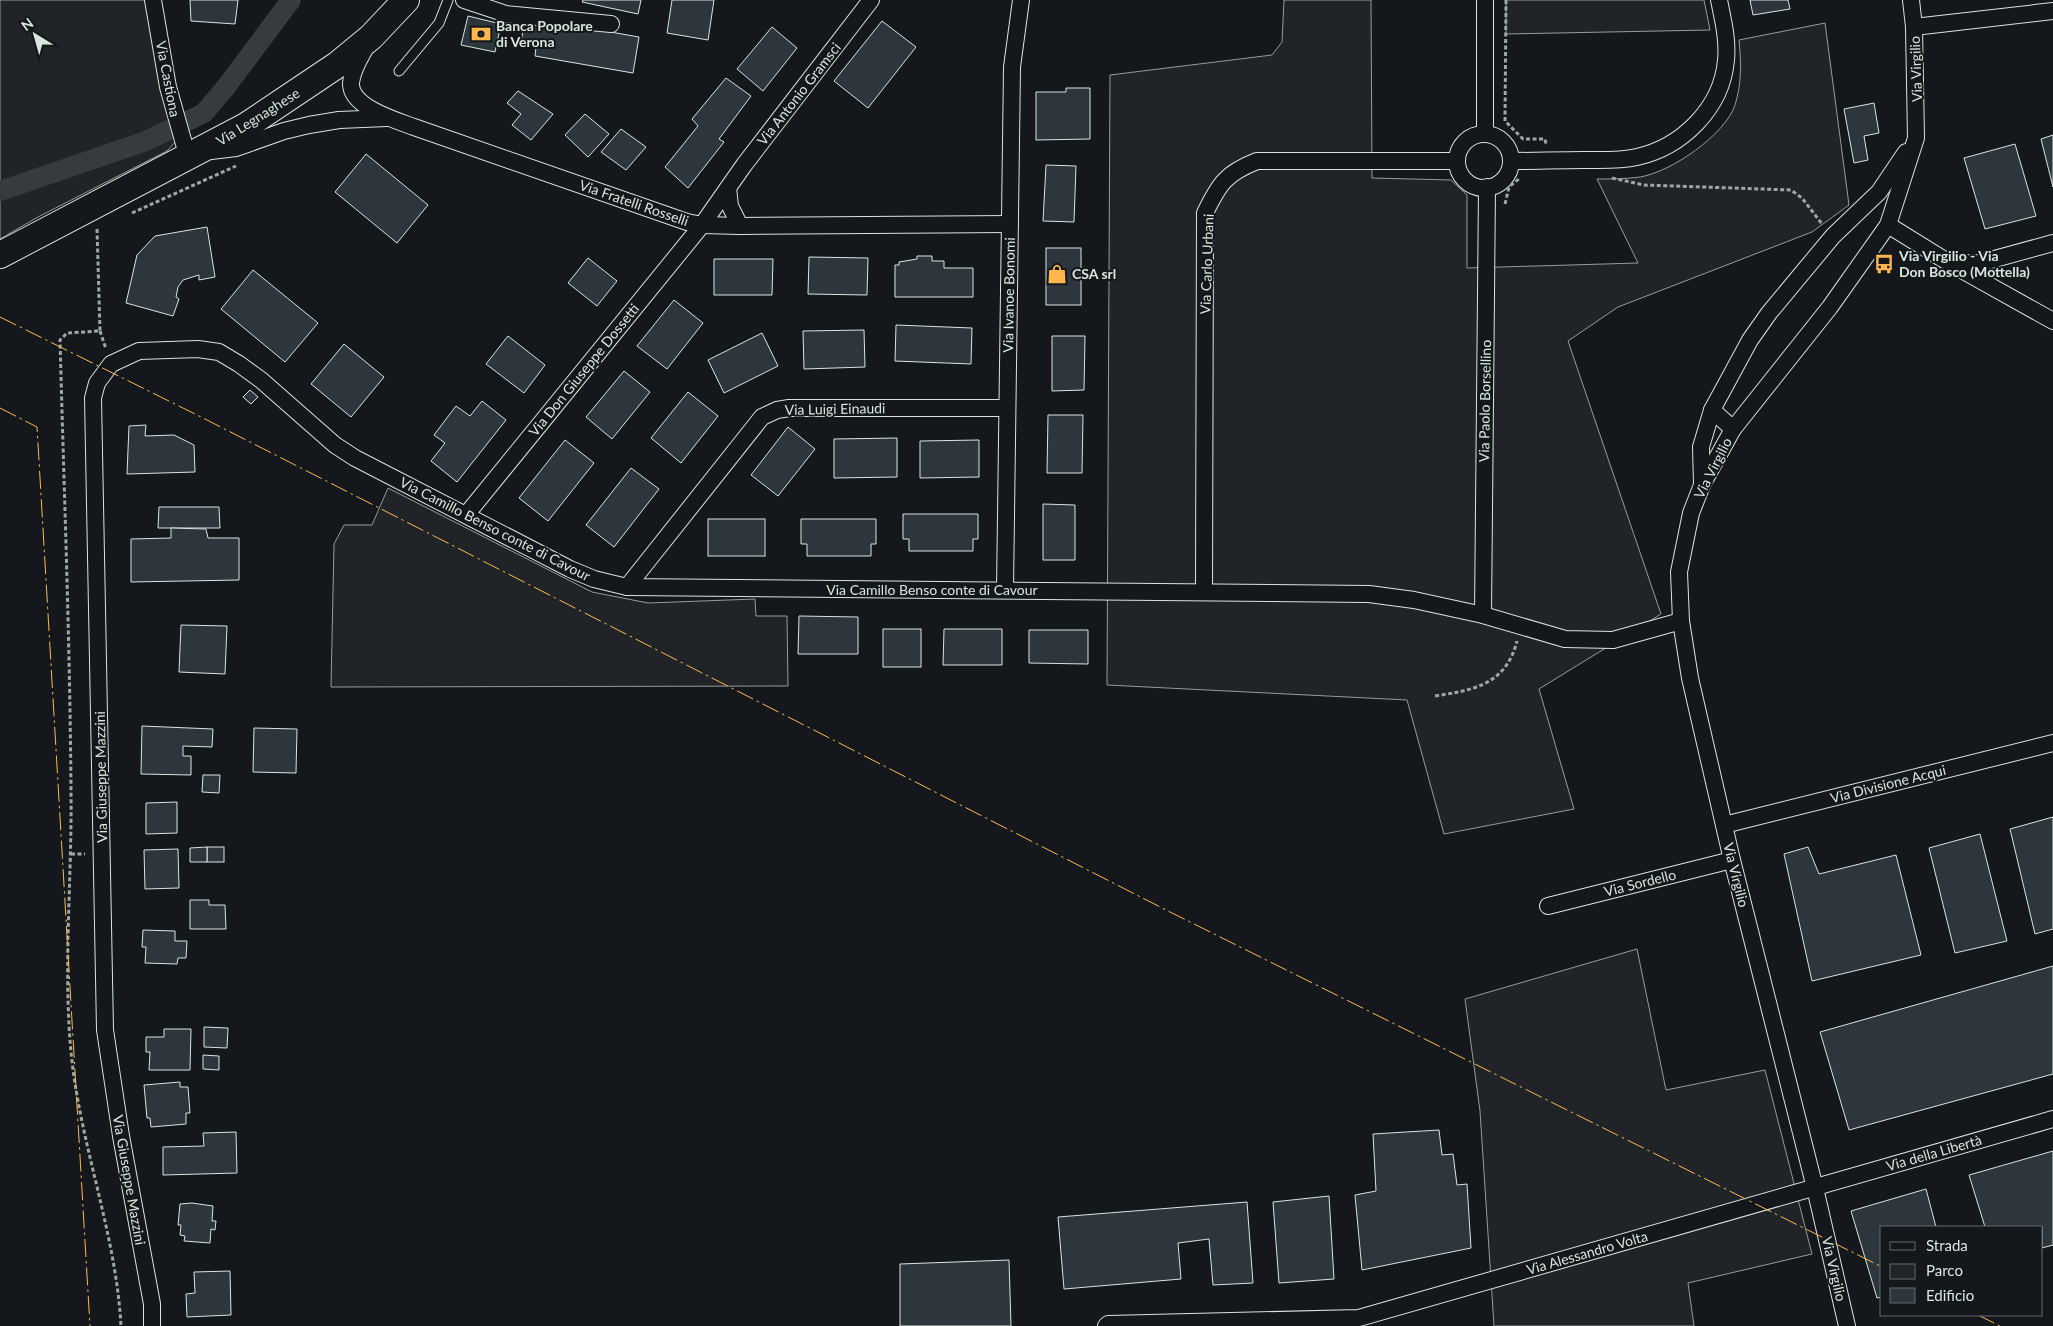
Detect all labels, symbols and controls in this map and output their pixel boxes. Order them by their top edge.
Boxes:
north arrow [10,10,60,60]
text: N [17,14,36,34]
place label: Banca Popolare di Verona [496,17,593,50]
bank icon: Banca Popolare di Verona [470,23,492,45]
street label: Via Virgilio [1906,36,1925,102]
street label: Via Castiona [153,39,184,118]
street label: Via Antonio Gramsci [753,39,844,148]
street label: Via Legnaghese [213,84,303,149]
street label: Via Fratelli Rosselli [577,176,691,229]
street label: Via Carlo Urbani [1196,213,1217,315]
street label: Via Ivanoe Bonomi [999,237,1018,353]
place label: Via Virgilio - Via Don Bosco (Mottella) [1898,247,2030,280]
bus stop icon: Via Virgilio - Via Don Bosco (Mottella) [1873,253,1895,275]
shop icon: CSA srl [1046,263,1068,285]
place label: CSA srl [1072,265,1116,282]
street label: Via Don Giuseppe Dossetti [525,300,642,439]
street label: Via Paolo Borsellino [1475,340,1494,462]
street label: Via Luigi Einaudi [784,399,886,418]
street label: Via Virgilio [1690,435,1735,501]
street label: Via Camillo Benso conte di Cavour [397,473,593,584]
street label: Via Camillo Benso conte di Cavour [826,581,1038,598]
street label: Via Giuseppe Mazzini [91,711,110,843]
street label: Via Divisione Acqui [1828,761,1947,806]
street label: Via Virgilio [1720,841,1753,909]
street label: Via Sordello [1602,865,1678,900]
street label: Via Giuseppe Mazzini [110,1114,149,1246]
street label: Via della Libertà [1884,1131,1984,1174]
legend [1880,1226,2043,1316]
street label: Via Alessandro Volta [1524,1227,1649,1278]
street label: Via Virgilio [1819,1235,1850,1303]
text: Strada [1926,1236,1968,1254]
text: Parco [1926,1261,1963,1279]
text: Edificio [1926,1286,1974,1304]

